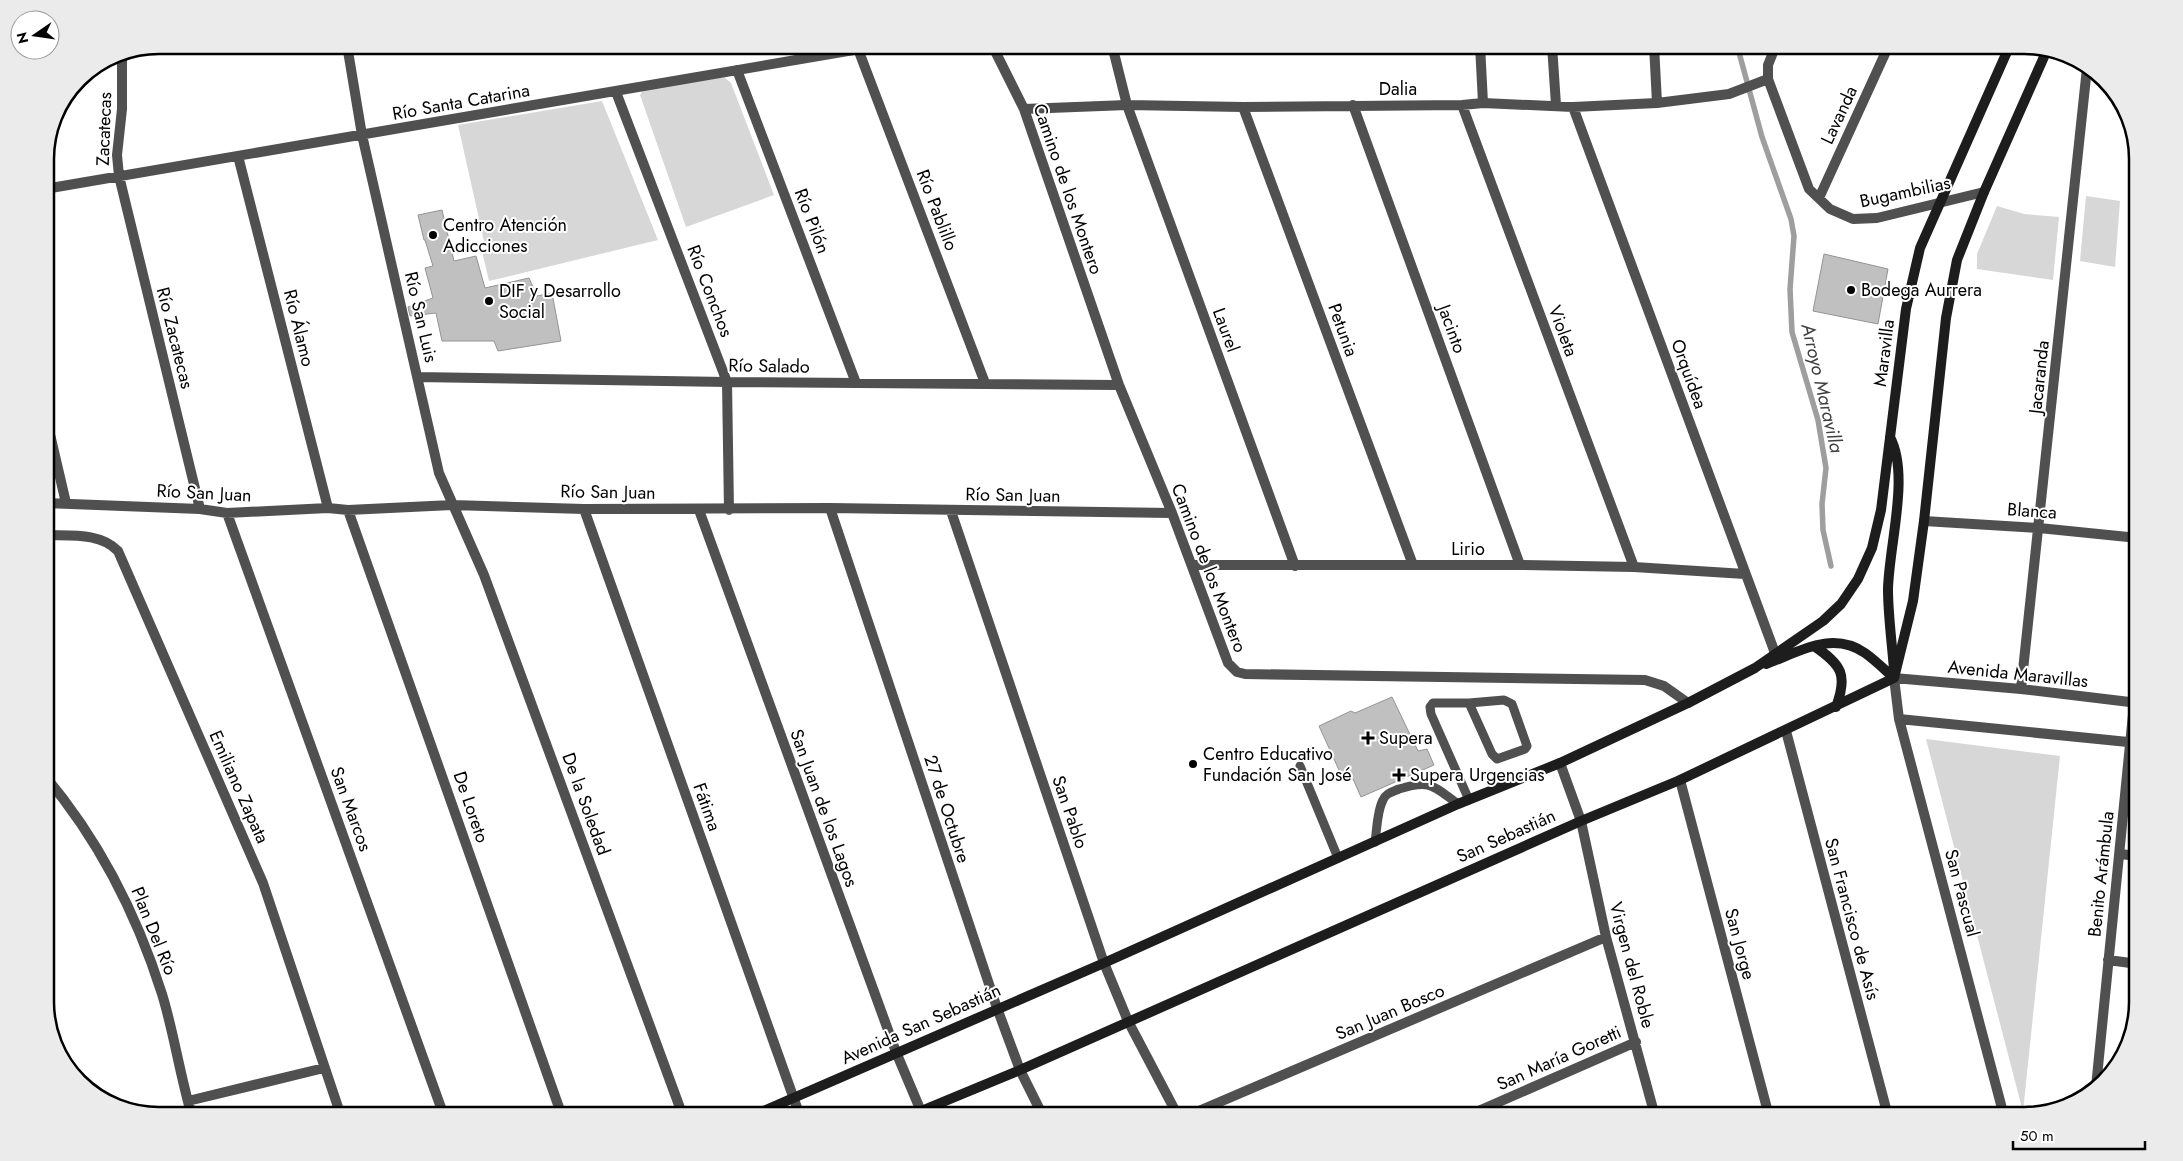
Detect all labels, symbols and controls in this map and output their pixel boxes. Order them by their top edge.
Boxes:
north arrow [10,10,60,60]
text: N [11,30,33,46]
street label: Dalia [1379,76,1417,102]
street label: Río Santa Catarina [390,77,532,127]
street label: Lavanda [1814,82,1864,148]
street label: Zacatecas [90,92,118,166]
street label: Camino de los Montero [1027,100,1110,278]
street label: Río Pablillo [910,166,964,255]
street label: Bugambilias [1857,170,1953,214]
street label: Río Pilón [788,185,836,257]
place label: Centro Atención Adicciones [443,212,567,259]
marker: Centro Atención Adicciones [427,229,439,241]
street label: Río Conchos [681,241,739,341]
street label: Río San Luis [398,269,444,365]
place label: Bodega Aurrera [1861,277,1982,303]
place label: DIF y Desarrollo Social [499,278,621,325]
street label: Río Zacatecas [150,284,200,392]
marker: Bodega Aurrera [1845,284,1857,296]
street label: Río Álamo [277,287,321,369]
marker: DIF y Desarrollo Social [483,295,495,307]
street label: Jacinto [1431,299,1473,357]
street label: Petunia [1321,300,1365,360]
street label: Violeta [1542,302,1584,360]
street label: Laurel [1206,304,1246,356]
street label: Maravilla [1867,318,1901,388]
water label: Arroyo Maravilla [1794,320,1851,456]
street label: Orquídea [1664,335,1714,413]
street label: Jacaranda [2022,339,2056,417]
street label: Río Salado [728,352,810,380]
street label: Río San Juan [156,478,252,508]
street label: Río San Juan [560,478,656,506]
street label: Camino de los Montero [1165,480,1253,656]
street label: Río San Juan [965,481,1061,509]
street label: Blanca [2006,496,2058,526]
street label: Lirio [1451,536,1485,562]
street label: Avenida Maravillas [1946,654,2090,694]
street label: San Juan de los Lagos [783,725,865,891]
place label: Supera [1379,725,1433,751]
street label: Emiliano Zapata [202,726,276,848]
marker: Supera [1361,731,1375,745]
place label: Centro Educativo Fundación San José [1203,741,1351,788]
street label: De la Soledad [555,749,617,859]
street label: 27 de Octubre [917,752,977,866]
marker: Centro Educativo Fundación San José [1187,758,1199,770]
place label: Supera Urgencias [1410,762,1544,788]
street label: San Marcos [324,763,378,855]
street label: De Loreto [447,768,495,846]
marker: Supera Urgencias [1392,768,1406,782]
street label: San Pablo [1045,772,1095,852]
street label: Fátima [686,779,728,835]
street label: San Sebastián [1452,803,1560,869]
street label: Benito Arámbula [2081,810,2121,938]
street label: San Francisco de Asís [1818,835,1886,1003]
street label: San Pascual [1938,846,1986,940]
street label: Plan Del Río [124,883,184,979]
street label: Virgen del Roble [1603,899,1661,1031]
street label: San Jorge [1718,905,1762,983]
street label: Avenida San Sebastián [837,977,1005,1071]
street label: San Juan Bosco [1331,977,1449,1047]
street label: San María Goretti [1493,1019,1625,1097]
scale bar [2013,1118,2146,1150]
text: 50 m [2020,1125,2054,1147]

